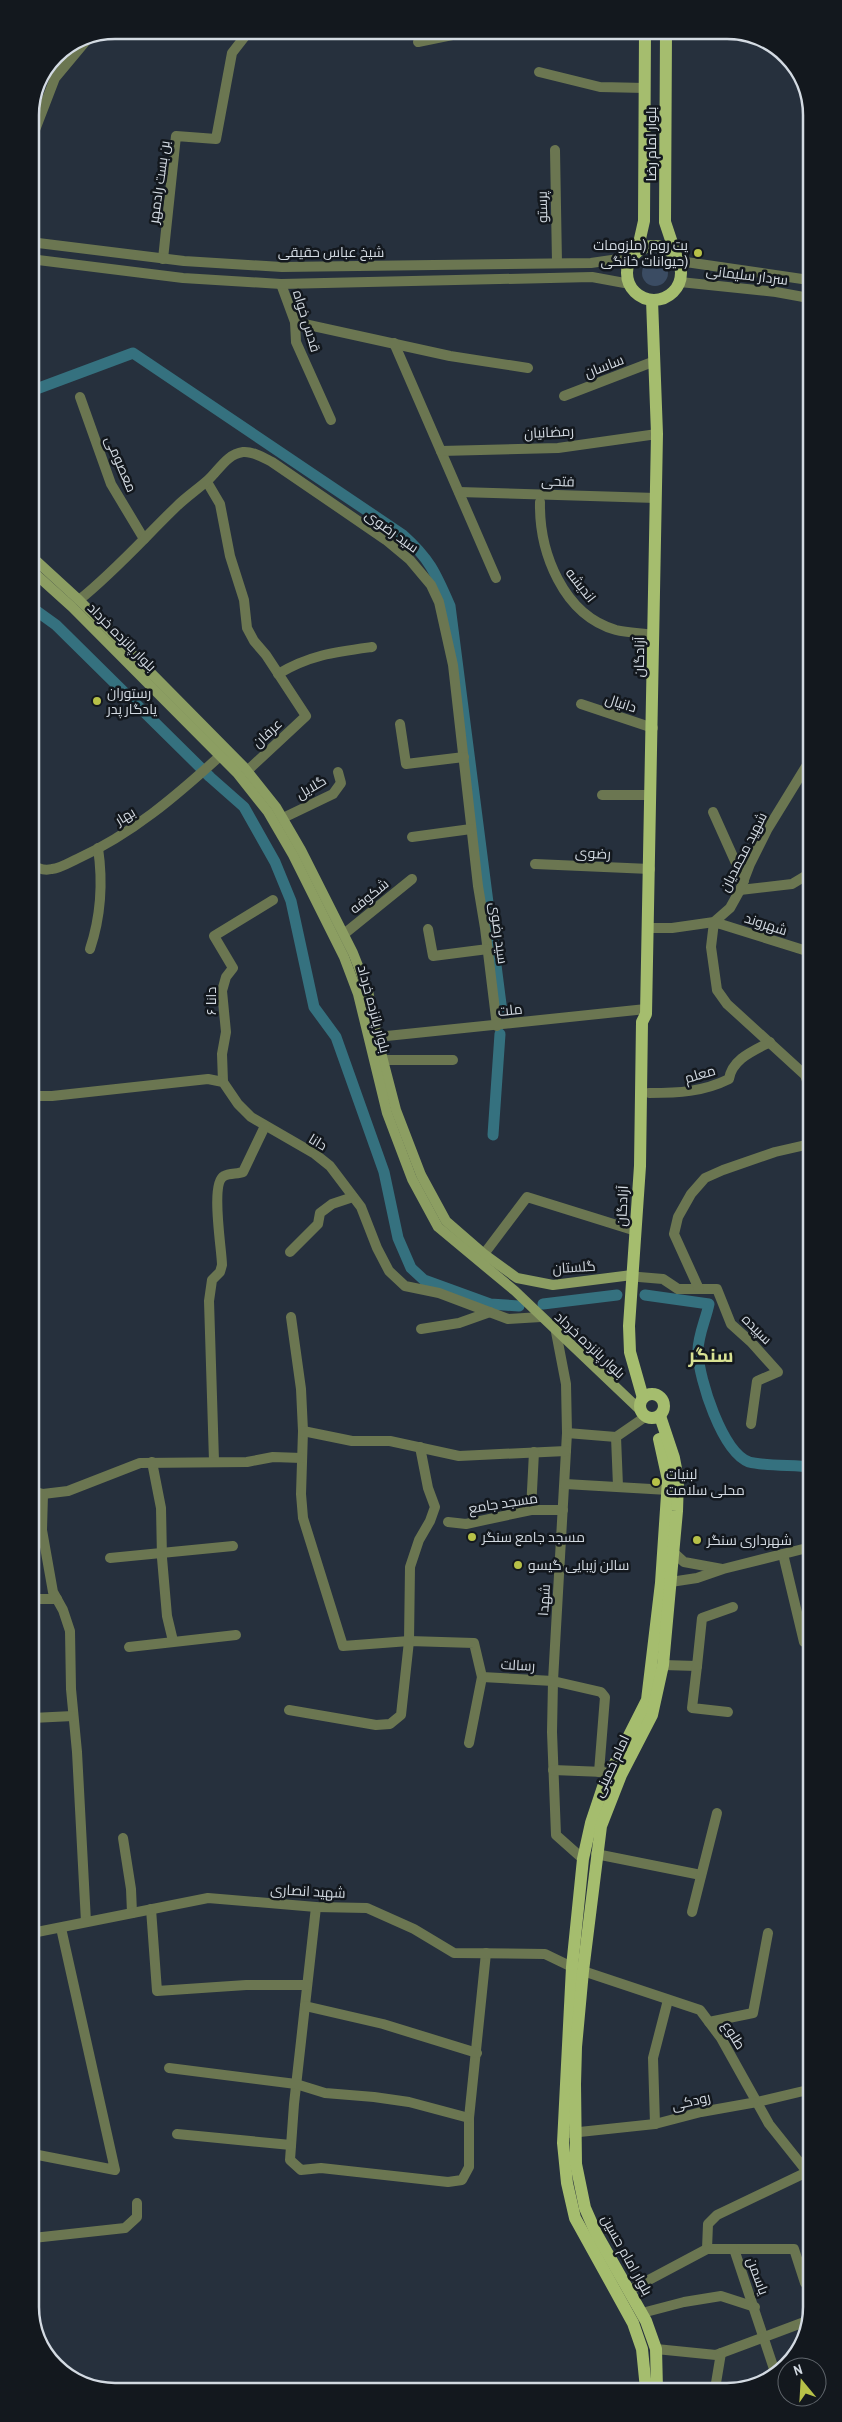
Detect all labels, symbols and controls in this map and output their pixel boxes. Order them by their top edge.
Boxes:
street label: بلوار امام رضا [642,107,661,181]
street label: بن بست رادمهر [144,139,174,226]
street label: پرستو [533,191,552,223]
place label: پت روم (ملزومات حیوانات خانگی) [593,236,688,270]
street label: شیخ عباس حقیقی [278,243,384,261]
marker: پت روم (ملزومات حیوانات خانگی) [692,247,704,259]
street label: سردار سلیمانی [705,261,789,289]
street label: قدس خواه [289,288,325,354]
street label: ساسان [582,350,626,382]
street label: رمضانیان [524,422,574,442]
street label: معصومی [101,433,141,495]
street label: فتحی [541,471,575,491]
street label: سید رضوی [362,505,422,557]
street label: اندیشه [562,564,600,606]
street label: بلوار پانزده خرداد [83,599,160,676]
street label: آزادگان [630,636,648,678]
place label: رستوران یادگار پدر [106,684,157,719]
street label: دانیال [603,690,639,716]
marker: رستوران یادگار پدر [91,695,103,707]
street label: عرفان [248,715,286,751]
street label: گلایل [292,771,330,803]
street label: بهار [111,803,139,830]
street label: شهید محمدیان [715,809,771,895]
street label: رضوی [575,843,611,863]
street label: شکوفه [346,875,392,917]
street label: سید رضوی [486,901,512,965]
street label: شهروند [742,909,790,939]
street label: بلوار پانزده خرداد [353,963,394,1055]
street label: دانا ۶ [202,987,220,1015]
street label: ملت [497,1000,523,1020]
street label: معلم [682,1061,718,1088]
street label: دانا [305,1130,331,1154]
street label: آزادگان [612,1185,632,1227]
street label: گلستان [552,1257,596,1277]
street label: بلوار پانزده خرداد [550,1308,629,1383]
street label: سپیده [737,1310,776,1349]
district label: سنگر [687,1342,734,1368]
place label: لبنیات محلی سلامت [666,1465,745,1499]
marker: لبنیات محلی سلامت [650,1476,662,1488]
street label: مسجد جامع [467,1489,539,1517]
place label: مسجد جامع سنگر [481,1528,585,1546]
marker: مسجد جامع سنگر [466,1531,478,1543]
place label: شهرداری سنگر [706,1531,792,1549]
marker: شهرداری سنگر [691,1534,703,1546]
place label: سالن زیبایی گیسو [528,1556,629,1574]
marker: سالن زیبایی گیسو [512,1559,524,1571]
street label: شهدا [534,1583,554,1617]
street label: رسالت [500,1655,536,1675]
street label: امام خمینی [589,1732,634,1800]
street label: شهید انصاری [270,1880,346,1902]
street label: طلوع [718,2017,750,2053]
street label: رودکی [670,2088,712,2114]
street label: بلوار امام حسین [597,2212,657,2299]
street label: یاسمن [743,2255,773,2297]
north arrow [777,2357,827,2407]
text: N [791,2360,805,2379]

